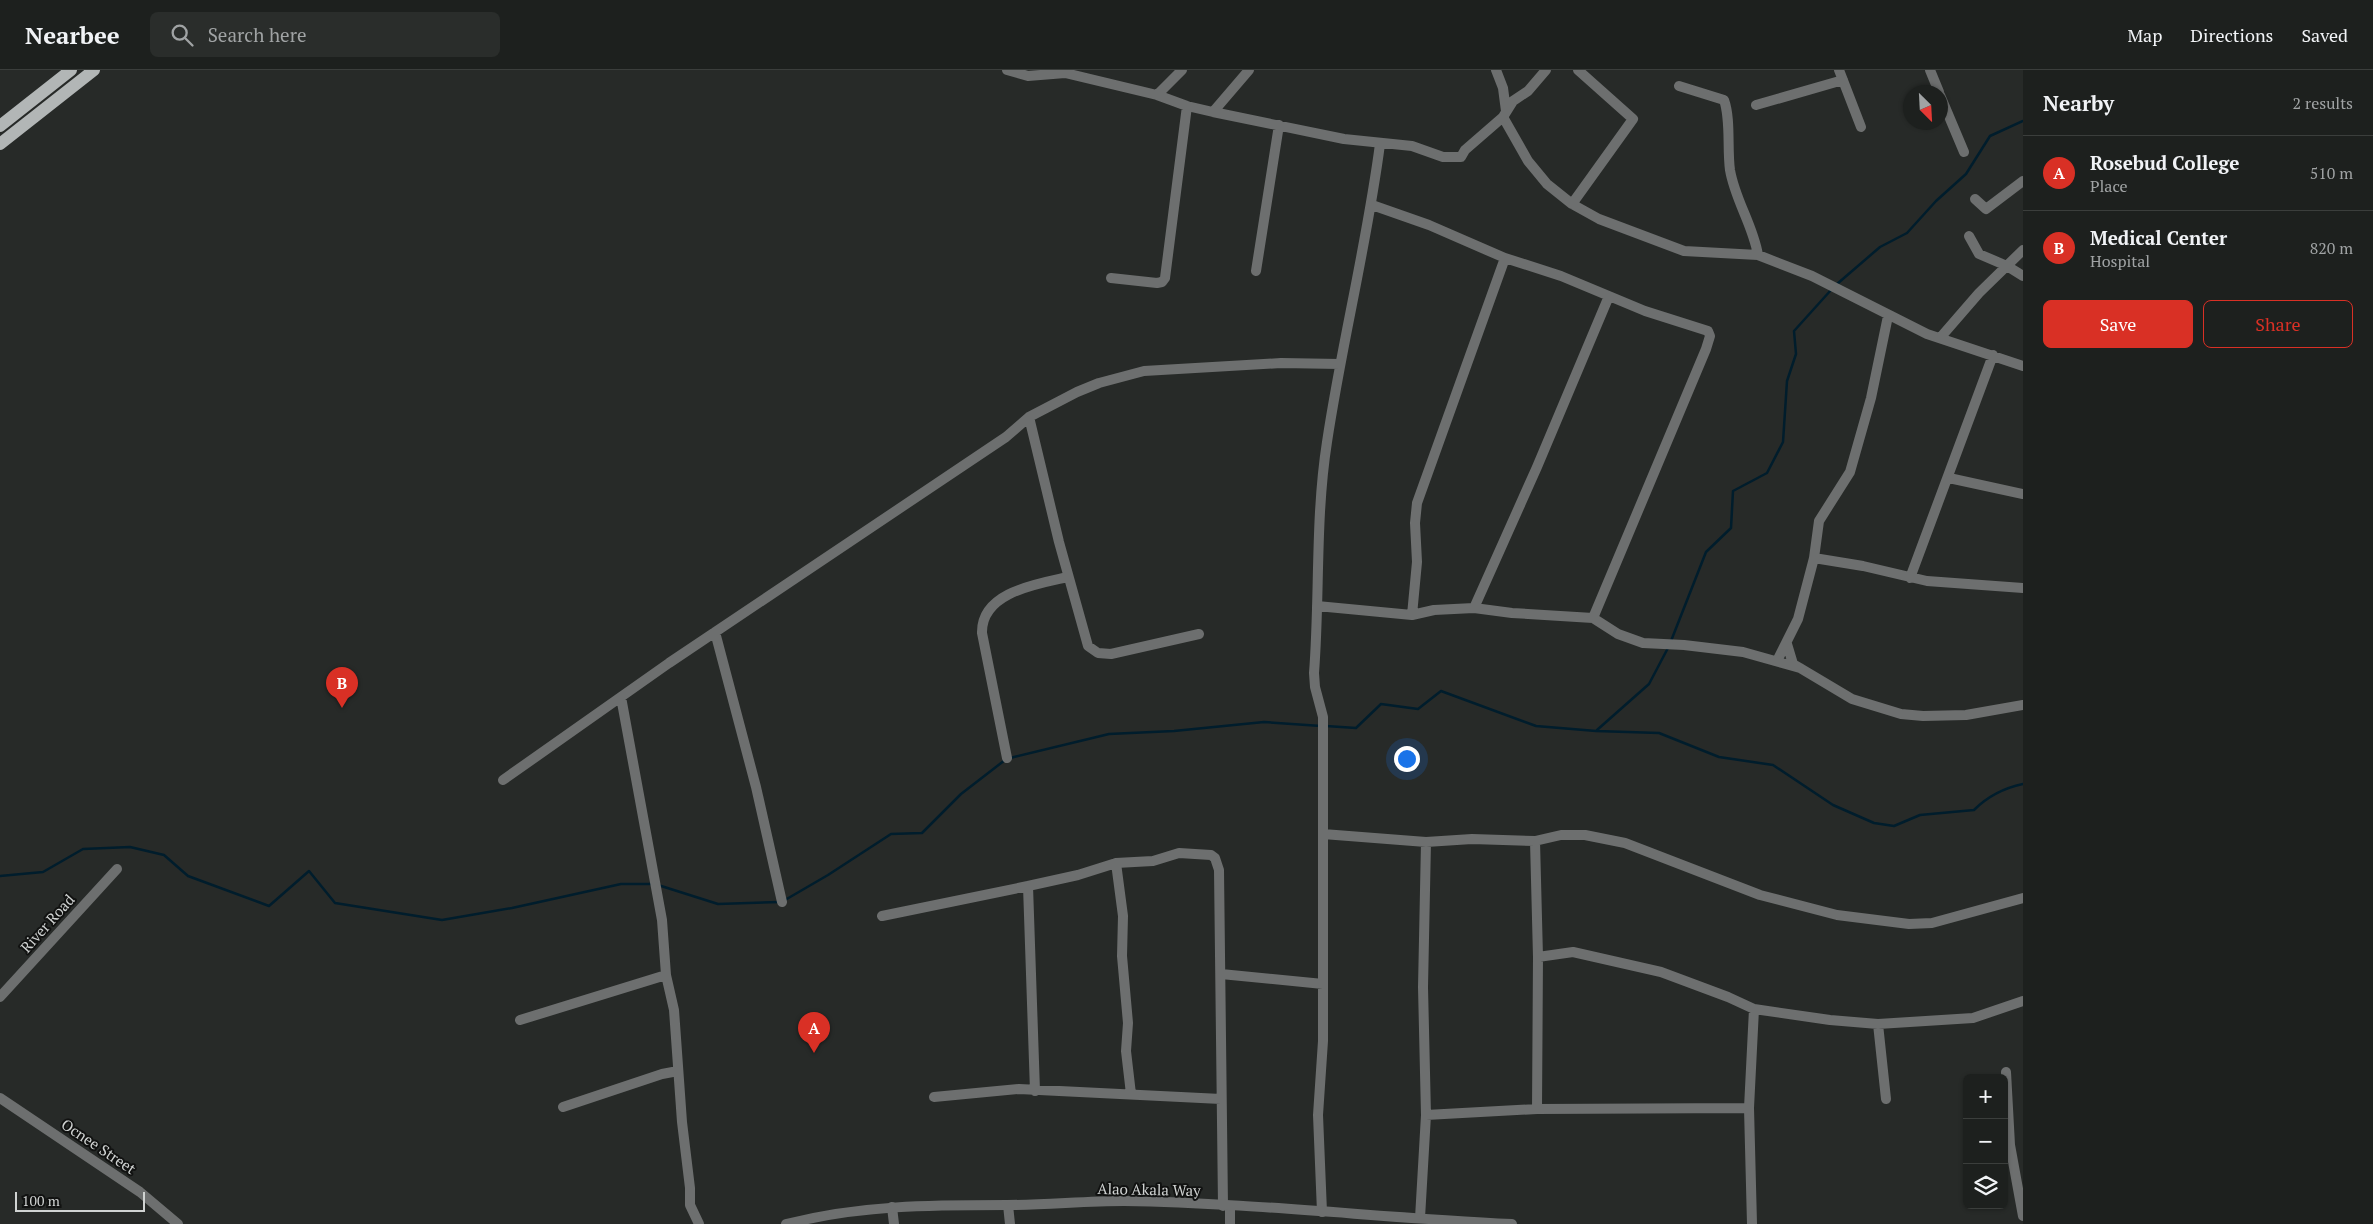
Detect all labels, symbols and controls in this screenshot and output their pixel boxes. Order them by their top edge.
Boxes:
search box [150,12,500,57]
text: Nearbee [25,19,120,51]
icon: search [168,21,196,49]
text: Search here [208,22,307,47]
text: Map [2127,23,2162,47]
text: Directions [2190,23,2273,47]
text: Saved [2301,23,2348,47]
north arrow [1903,85,1948,130]
text: Nearby [2043,89,2114,117]
text: 2 results [2293,92,2353,114]
text: Rosebud College [2090,150,2239,175]
text: A [2053,162,2065,184]
text: 510 m [2310,162,2353,184]
text: Place [2090,175,2128,197]
text: Medical Center [2090,225,2227,250]
text: B [2054,237,2064,259]
text: 820 m [2310,237,2353,259]
text: Hospital [2090,250,2150,272]
button: Save [2043,300,2193,348]
button: Share [2203,300,2353,348]
pin: B [326,667,358,708]
your location [1394,746,1420,772]
street label: River Road [16,890,78,956]
pin: A [798,1012,830,1053]
map controls [1963,1074,2008,1209]
button: + [1963,1074,2008,1119]
street label: Ocnee Street [58,1114,140,1179]
button: − [1963,1119,2008,1164]
button: layers [1963,1164,2008,1209]
street label: Alao Akala Way [1097,1178,1201,1200]
scale bar [15,1189,145,1212]
text: 100 m [22,1191,60,1210]

